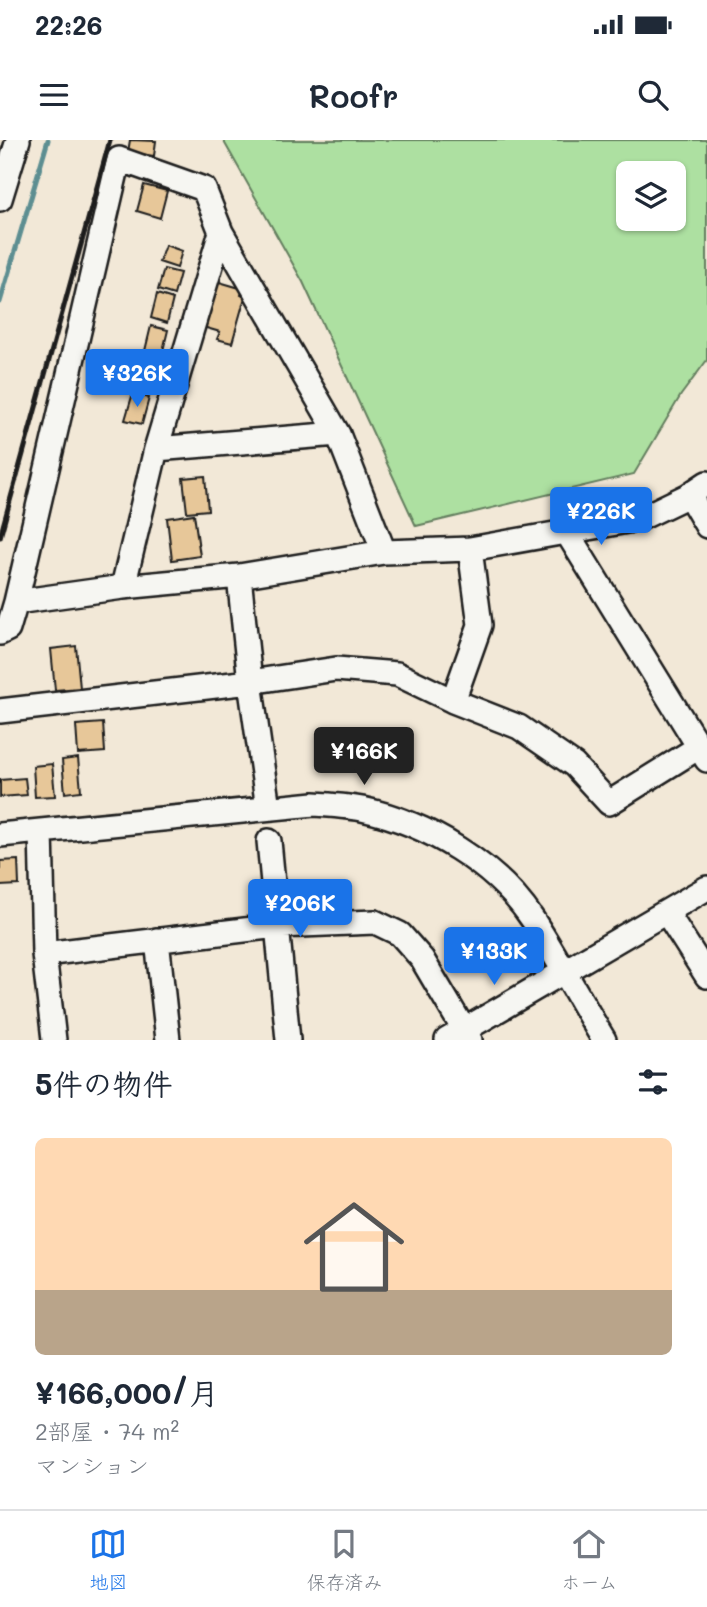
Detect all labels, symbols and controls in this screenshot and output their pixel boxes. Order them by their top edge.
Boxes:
text: 22:26 [35,8,103,42]
text: Roofr [309,74,398,116]
icon: menu [35,76,73,114]
icon: search [634,76,672,114]
map controls [616,161,686,231]
button: layers [616,161,686,231]
pin: ¥326K [88,350,186,409]
text: ¥326K [102,357,172,387]
pin: ¥226K [552,488,650,547]
text: ¥226K [566,495,636,525]
pin: ¥166K [315,728,413,787]
text: ¥166K [330,735,398,765]
pin: ¥206K [251,880,349,939]
text: ¥206K [264,887,336,917]
pin: ¥133K [445,928,543,987]
text: ¥133K [460,935,528,965]
text: 5件の物件 [35,1063,173,1103]
icon: filters [634,1063,672,1101]
icon: home [291,1184,417,1310]
text: ¥166,000/月 [35,1372,219,1412]
text: 2部屋 · 74 m² [35,1416,179,1446]
text: マンション [35,1450,149,1480]
tab: 地図 [89,1525,127,1594]
tab: 保存済み [306,1525,382,1594]
tab: ホーム [561,1525,618,1594]

